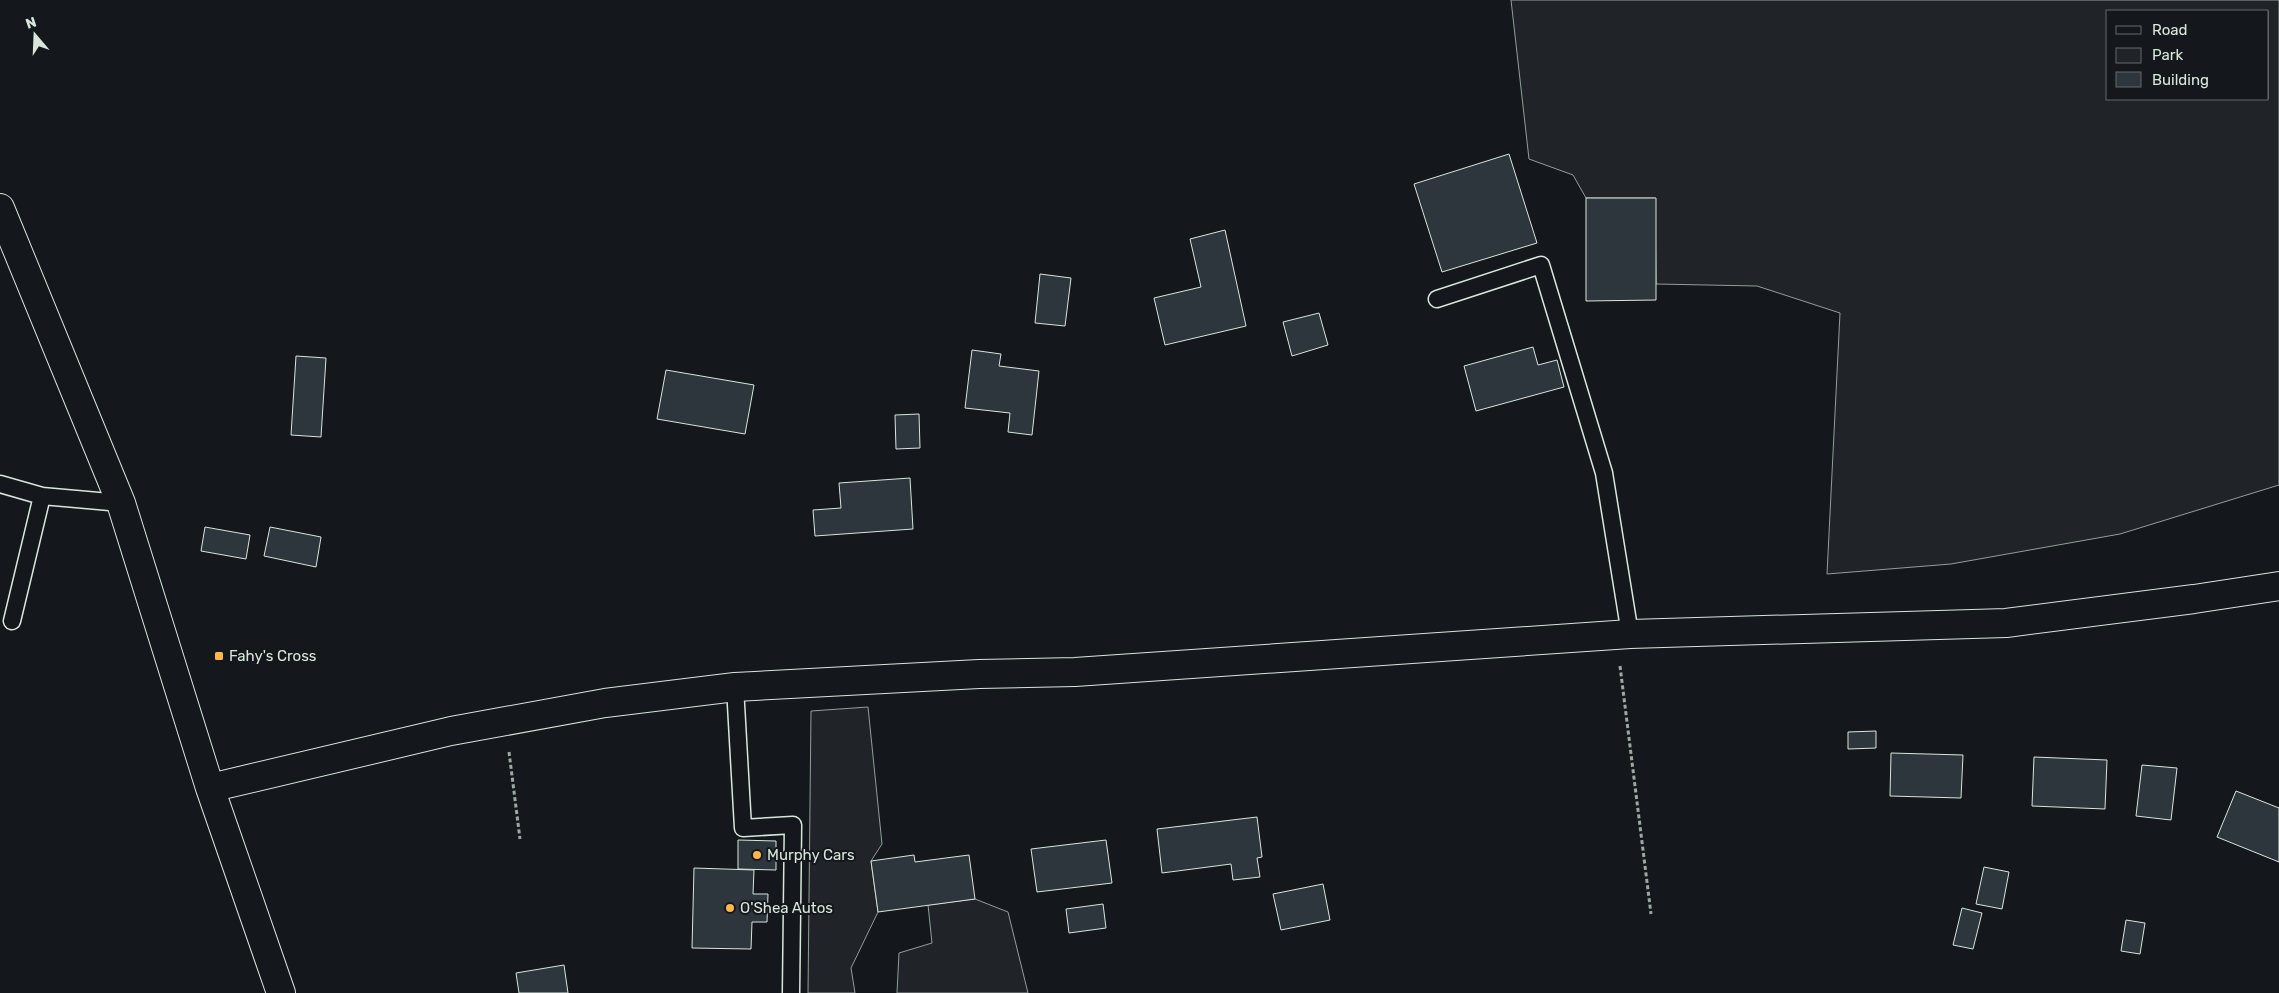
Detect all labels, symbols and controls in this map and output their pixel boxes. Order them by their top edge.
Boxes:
north arrow [10,10,60,60]
legend [2106,10,2269,100]
text: N [23,14,38,33]
text: Road [2152,21,2188,39]
text: Park [2152,46,2183,64]
text: Building [2152,71,2209,89]
place label: Fahy's Cross [229,647,317,665]
marker: Fahy's Cross [213,650,225,662]
place label: Murphy Cars [767,846,855,864]
marker: Murphy Cars [751,849,763,861]
place label: O'Shea Autos [740,899,833,917]
marker: O'Shea Autos [724,902,736,914]

